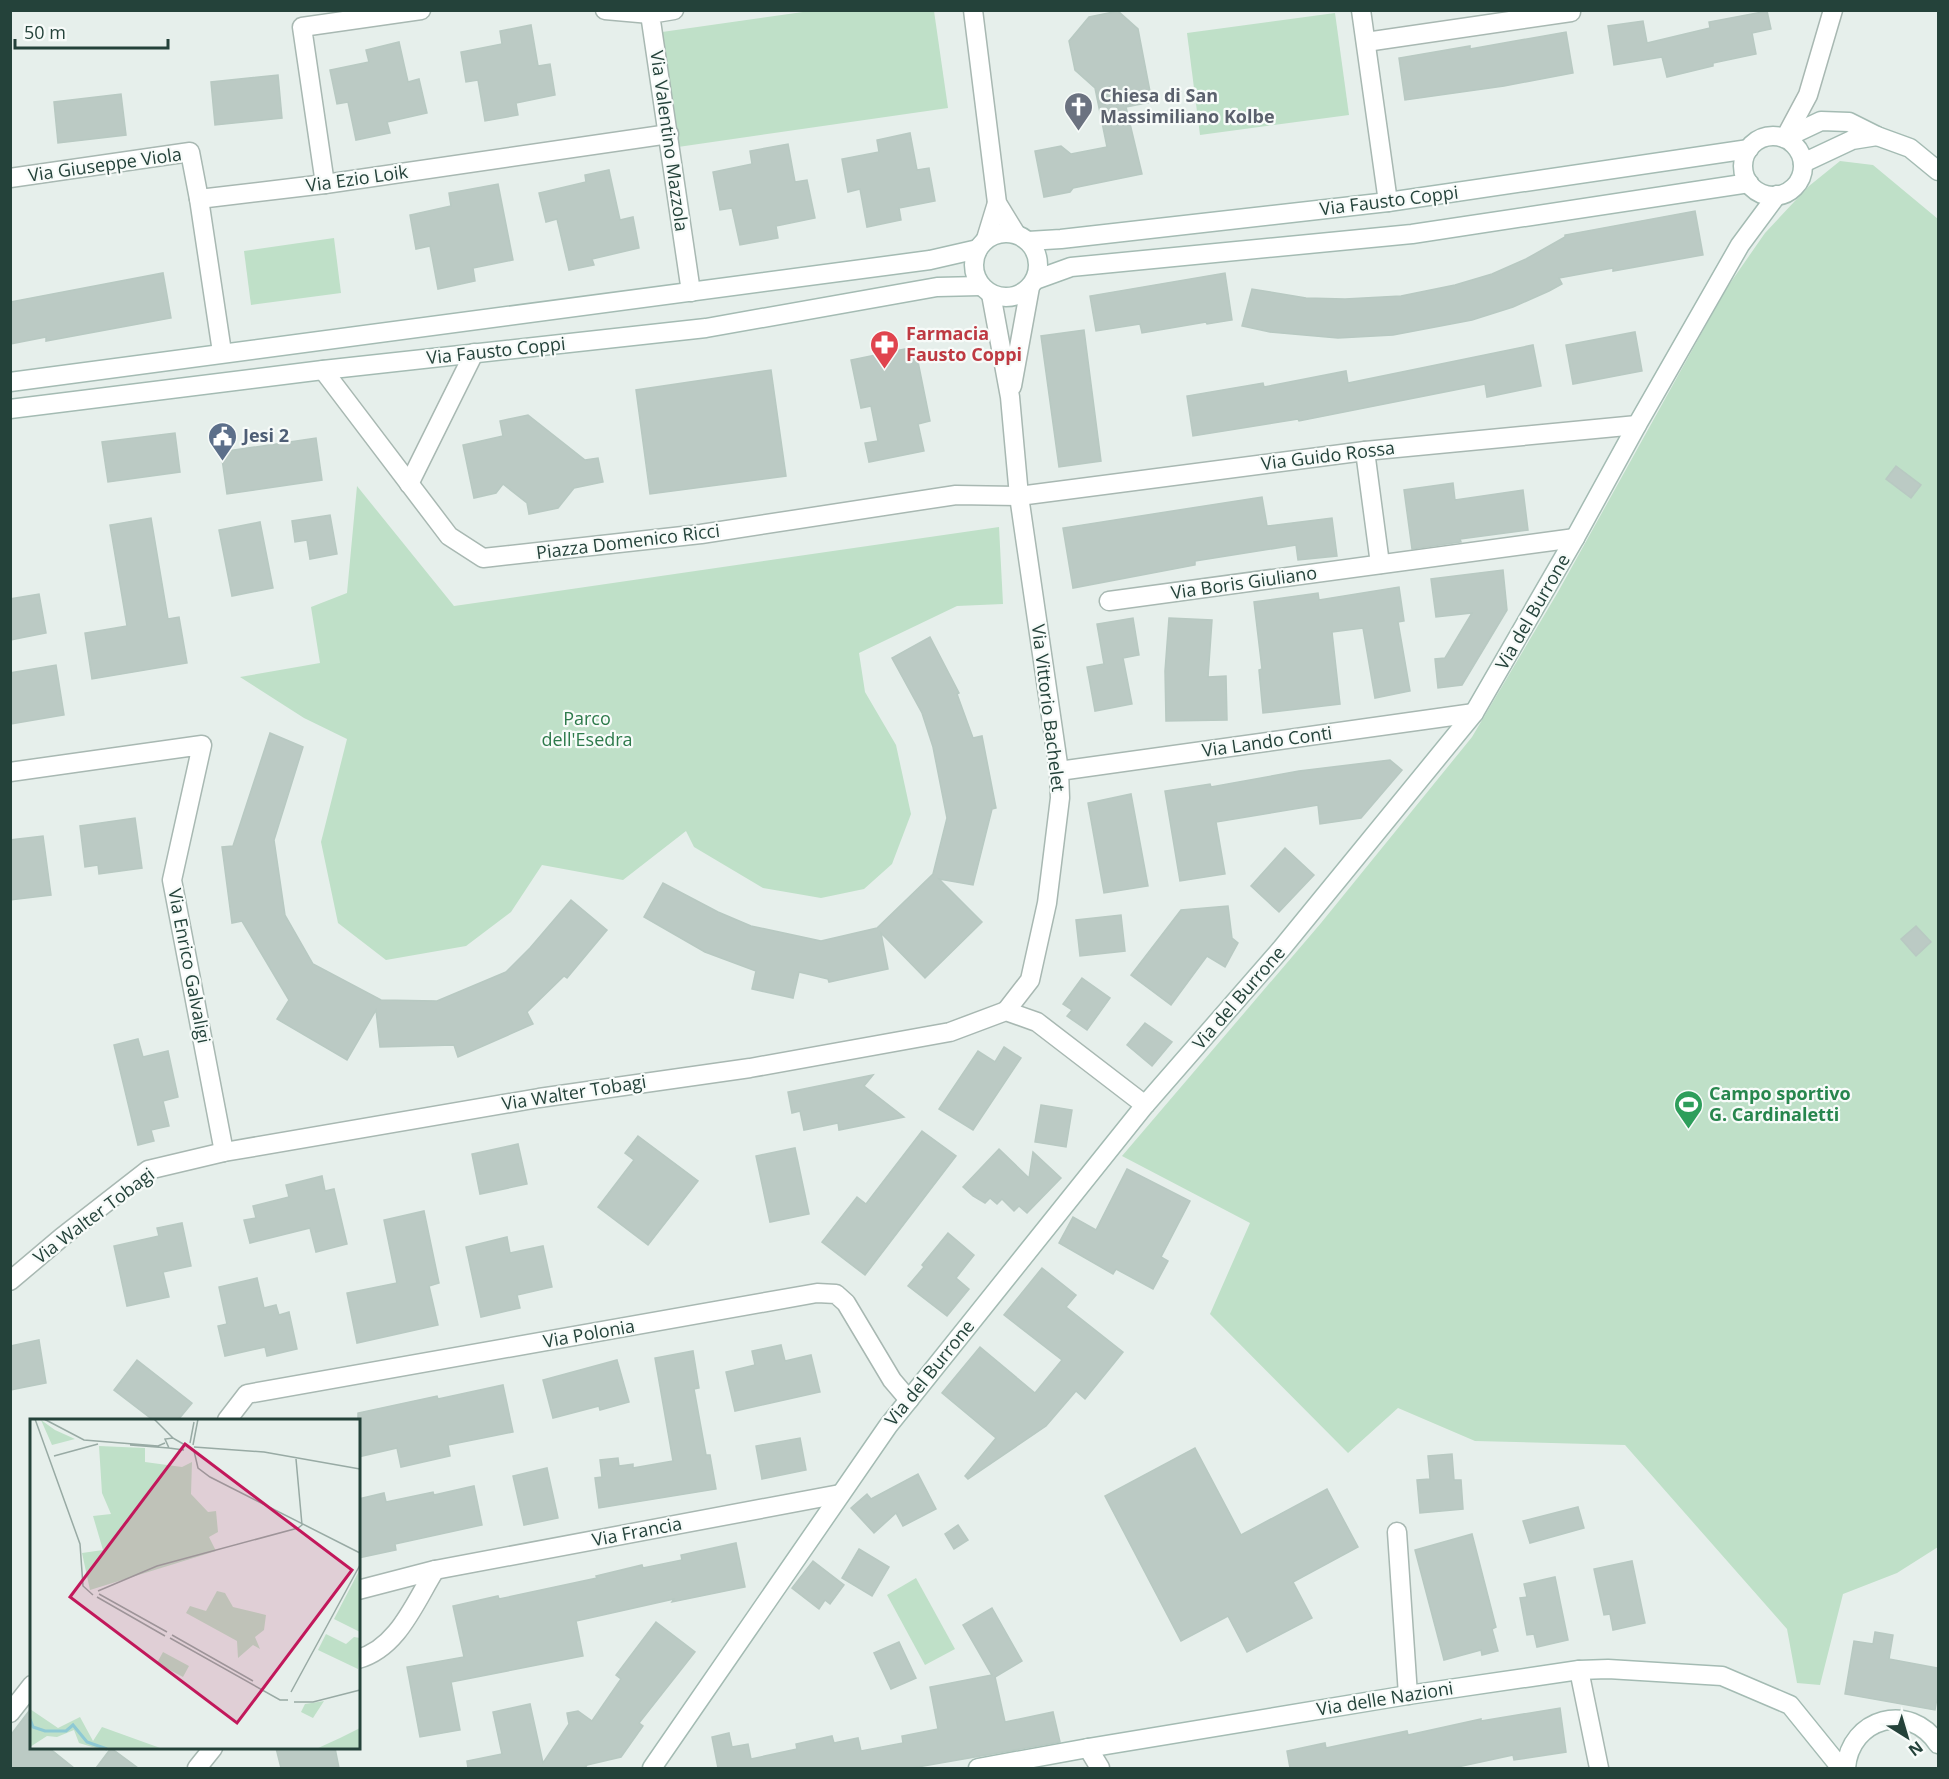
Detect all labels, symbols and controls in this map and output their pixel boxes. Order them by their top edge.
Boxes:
scale bar [15,12,168,50]
text: 50 m [24,20,66,44]
street label: Via Valentino Mazzola [645,49,695,233]
place label: Chiesa di San Massimiliano Kolbe [1100,83,1275,128]
church icon: Chiesa di San Massimiliano Kolbe [1063,90,1095,132]
street label: Via Giuseppe Viola [27,141,183,187]
street label: Via Ezio Loik [304,159,410,197]
street label: Via Fausto Coppi [1318,180,1460,220]
place label: Farmacia Fausto Coppi [906,321,1022,366]
pharmacy icon: Farmacia Fausto Coppi [869,328,901,370]
street label: Via Fausto Coppi [425,331,567,369]
public building icon: Jesi 2 [206,420,238,462]
place label: Jesi 2 [241,423,289,447]
street label: Via Guido Rossa [1260,435,1396,475]
street label: Piazza Domenico Ricci [535,518,721,564]
street label: Via del Burrone [1489,549,1575,674]
street label: Via Boris Giuliano [1169,560,1318,604]
street label: Via Vittorio Bachelet [1027,623,1071,793]
park label: Parco dell'Esedra [541,706,633,751]
street label: Via Lando Conti [1200,720,1333,762]
street label: Via Enrico Galvaligi [163,886,217,1045]
street label: Via del Burrone [1187,941,1290,1054]
street label: Via Walter Tobagi [500,1069,648,1115]
place label: Campo sportivo G. Cardinaletti [1709,1081,1851,1126]
sports icon: Campo sportivo G. Cardinaletti [1672,1088,1704,1130]
street label: Via Walter Tobagi [28,1162,159,1269]
street label: Via Polonia [541,1313,636,1353]
street label: Via del Burrone [879,1314,979,1430]
inset map [30,1419,360,1749]
street label: Via Francia [590,1511,684,1551]
street label: Via delle Nazioni [1315,1675,1455,1721]
north arrow [1877,1707,1937,1767]
text: N [1904,1736,1928,1762]

